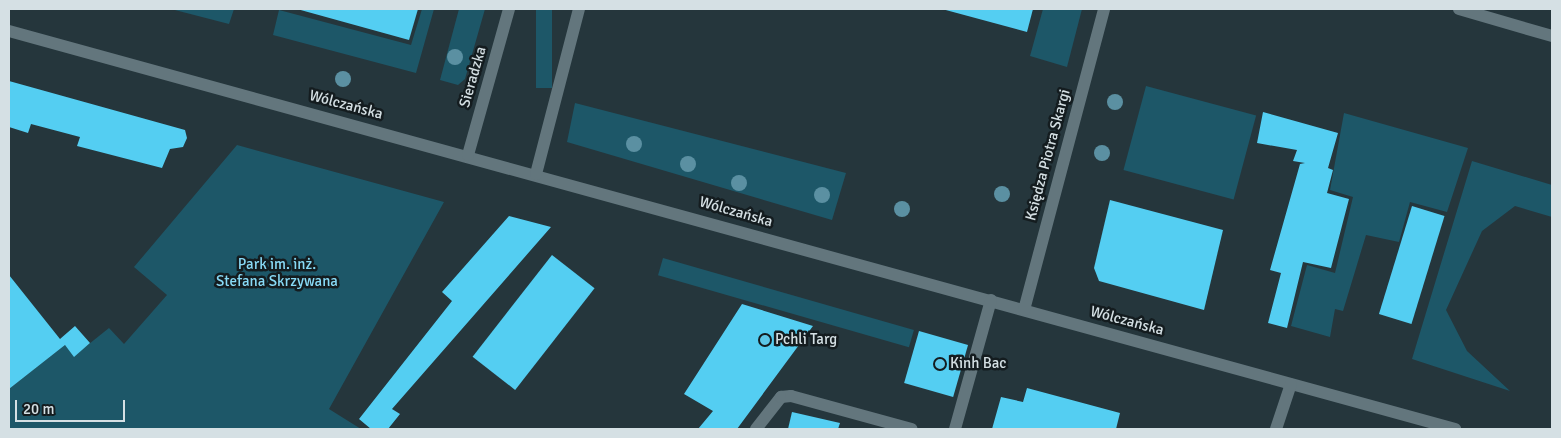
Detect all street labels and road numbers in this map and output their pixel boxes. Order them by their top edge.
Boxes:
street label: Sieradzka [456,44,490,110]
street label: Wólczańska [307,87,385,123]
street label: Księdza Piotra Skargi [1022,87,1074,223]
street label: Wólczańska [697,193,775,231]
street label: Wólczańska [1088,303,1166,339]

